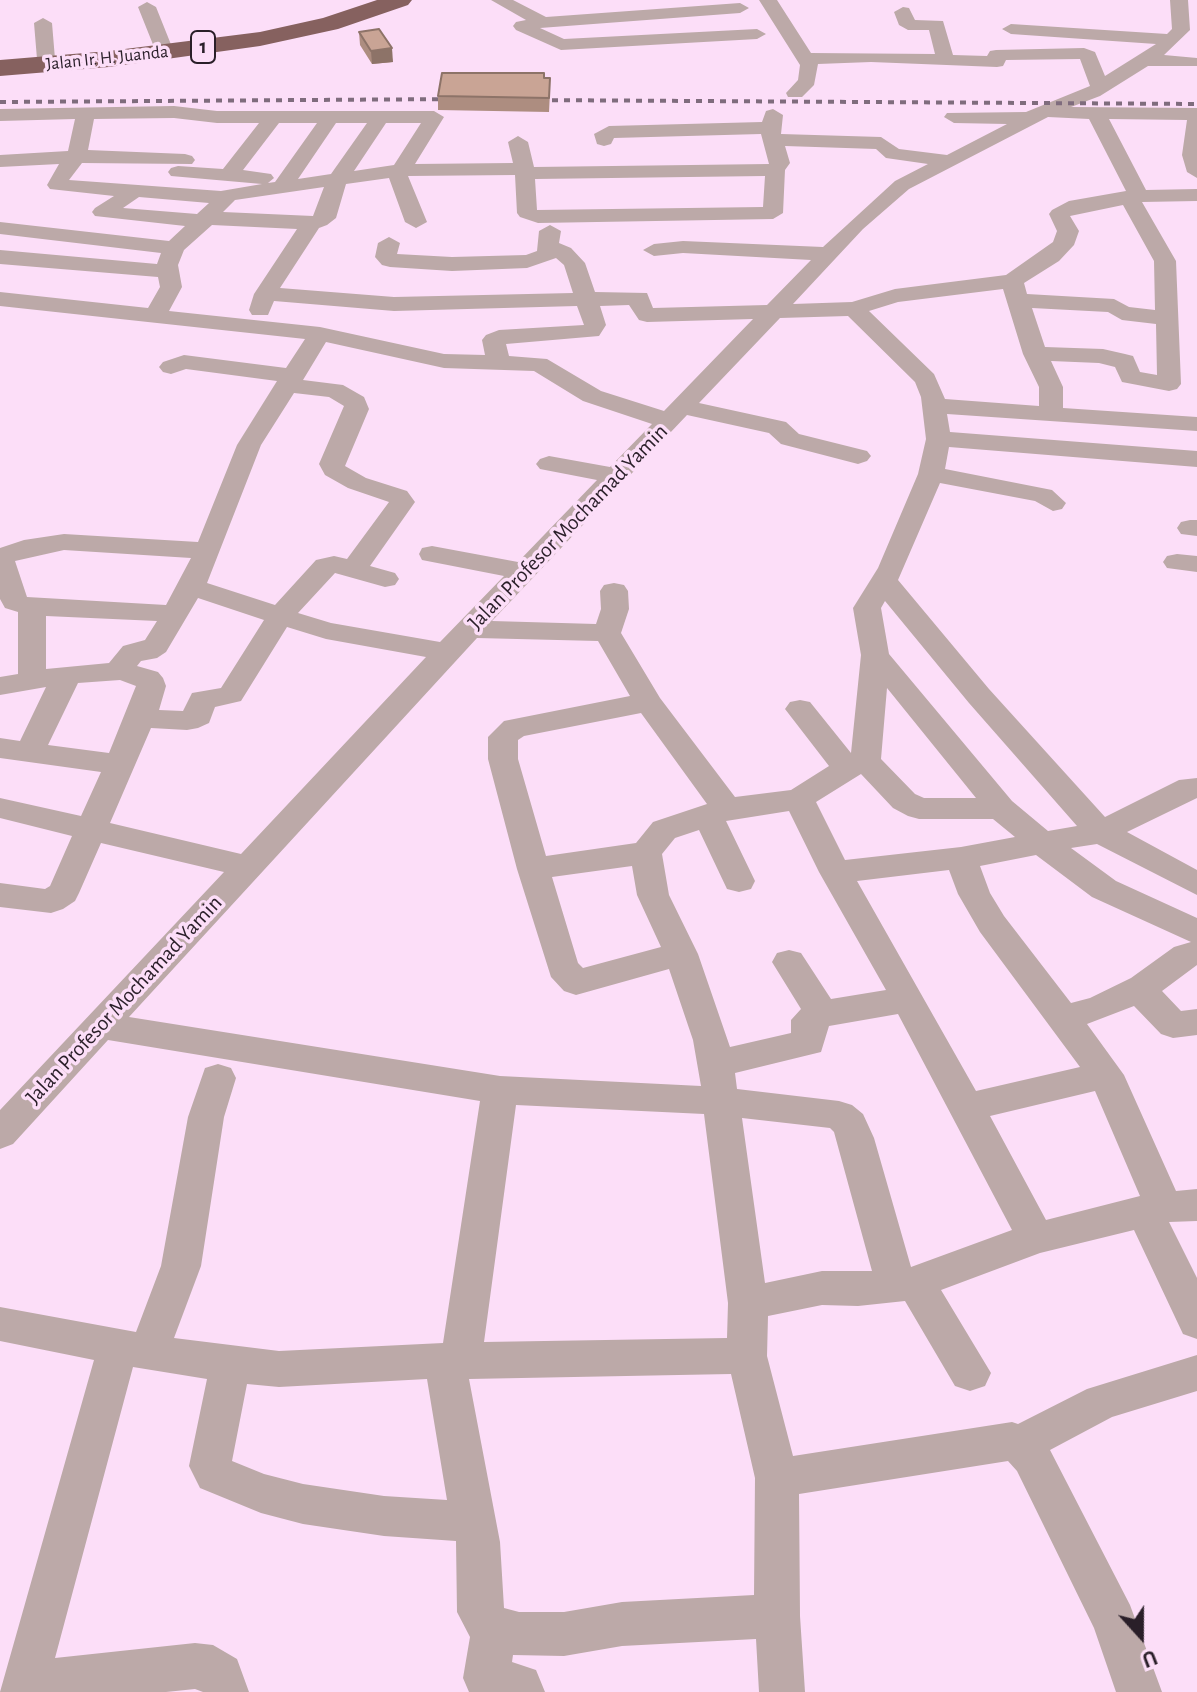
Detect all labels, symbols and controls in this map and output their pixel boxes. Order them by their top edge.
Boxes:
road number: 1 [191,31,215,63]
street label: Jalan Ir. H. Juanda [45,41,169,75]
street label: Jalan Profesor Mochamad Yamin [463,419,673,635]
street label: Jalan Profesor Mochamad Yamin [20,890,228,1110]
north arrow [1101,1596,1181,1676]
text: U [1139,1646,1160,1671]

